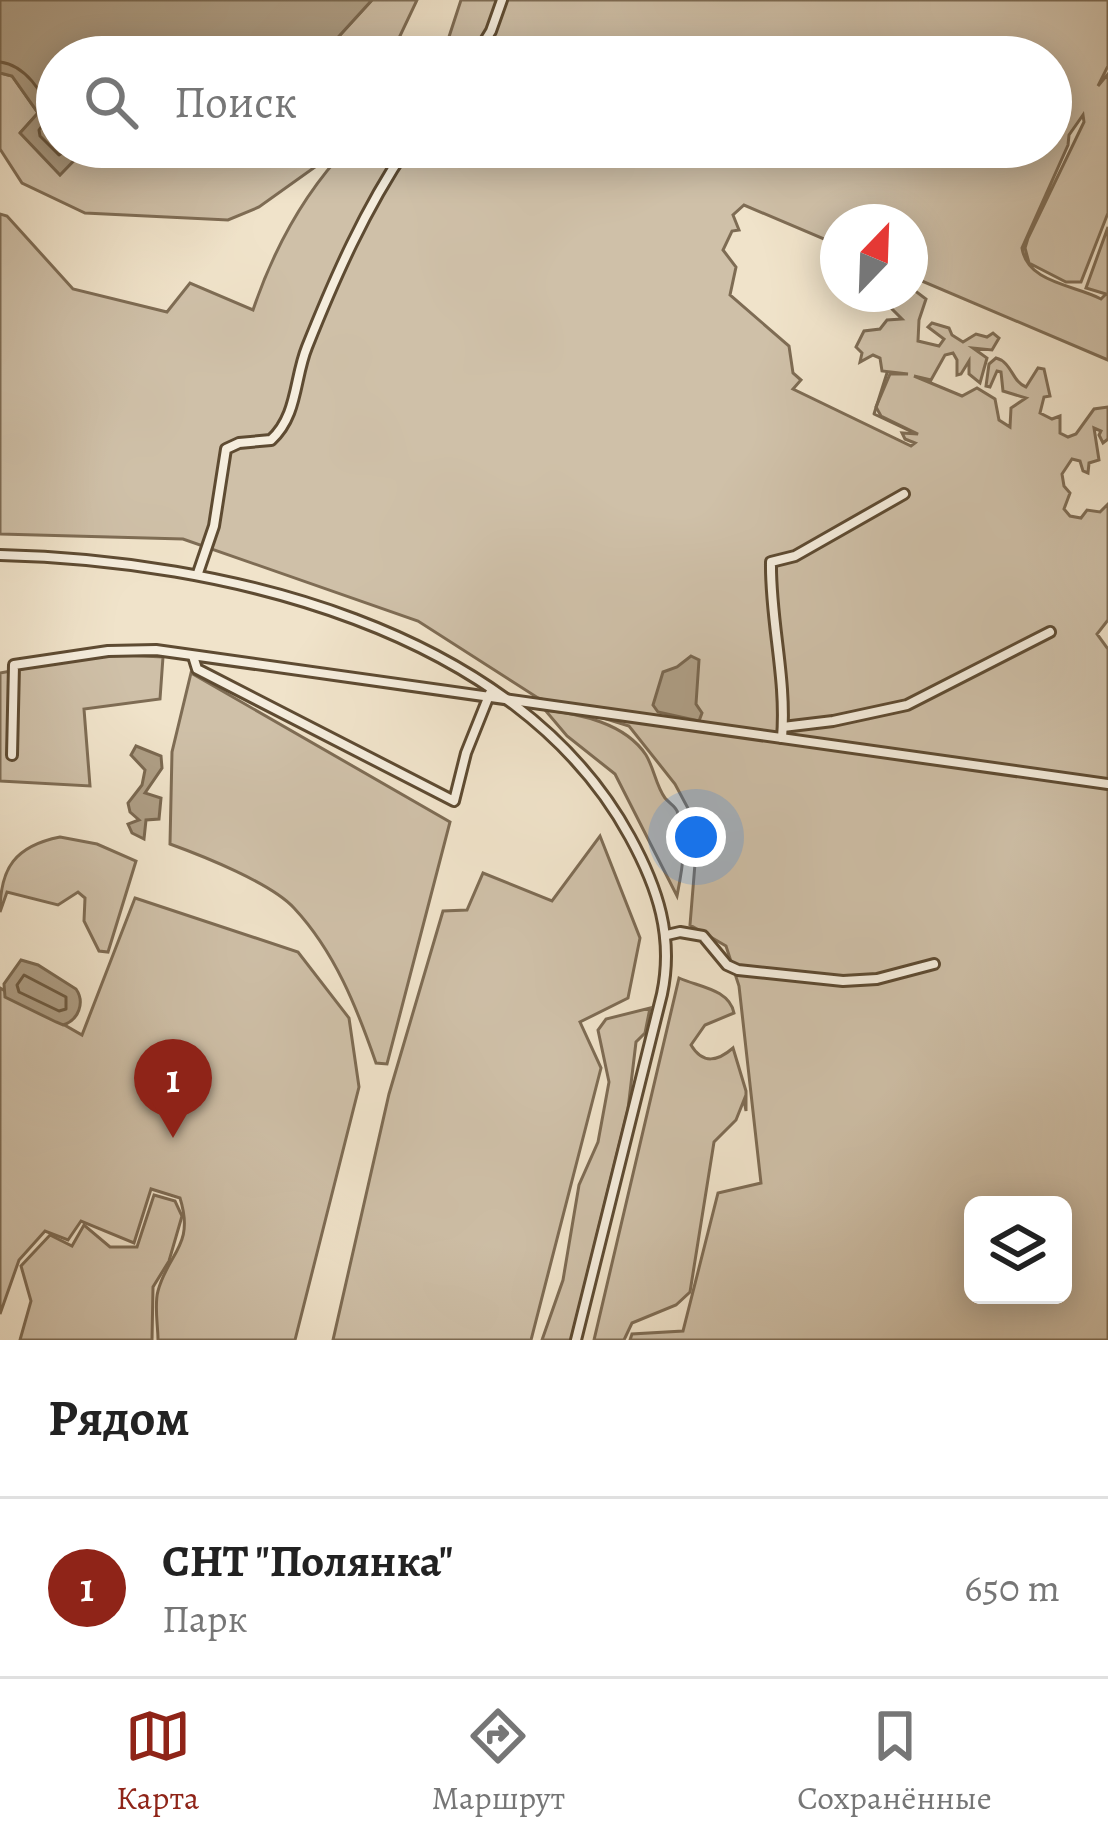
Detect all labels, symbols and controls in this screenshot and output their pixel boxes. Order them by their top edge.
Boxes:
search box [36,36,1072,168]
icon: search [78,69,144,135]
text: Поиск [174,71,297,133]
north arrow [820,204,928,312]
your location [666,807,726,867]
pin: 1 [134,1039,212,1138]
map controls [964,1196,1072,1304]
button: layers [964,1196,1072,1304]
text: Рядом [48,1383,190,1453]
text: СНТ "Полянка" [162,1530,453,1592]
text: 1 [80,1561,94,1614]
text: 650 m [964,1561,1060,1614]
text: Парк [162,1592,248,1645]
tab: Карта [116,1703,199,1820]
tab: Маршрут [432,1703,565,1820]
tab: Сохранённые [797,1703,992,1820]

